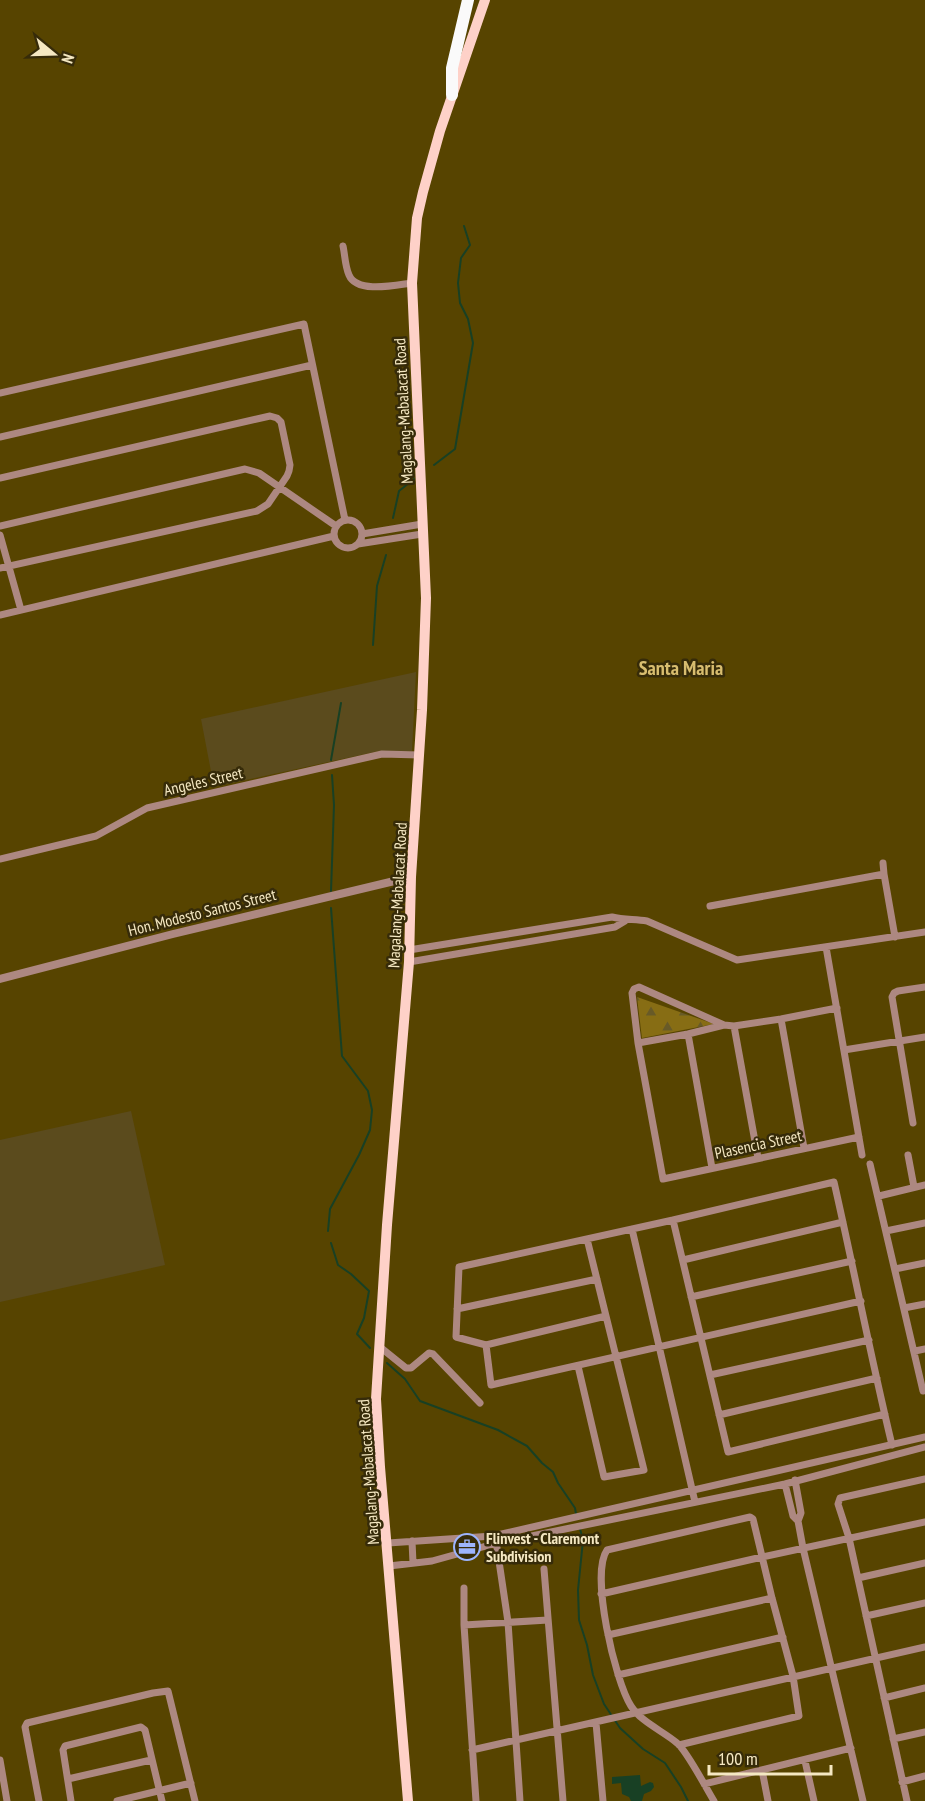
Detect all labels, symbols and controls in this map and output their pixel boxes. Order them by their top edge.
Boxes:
north arrow [24,24,84,84]
text: N [57,52,79,66]
street label: Magalang-Mabalacat Road [389,338,417,484]
district label: Santa Maria [639,655,723,681]
street label: Angeles Street [162,762,245,800]
street label: Magalang-Mabalacat Road [383,822,411,968]
street label: Hon. Modesto Santos Street [126,884,279,940]
street label: Plasencia Street [713,1125,804,1163]
street label: Magalang-Mabalacat Road [353,1398,383,1545]
place label: Flinvest - Claremont Subdivision [486,1528,599,1566]
office icon: Flinvest - Claremont Subdivision [452,1532,482,1562]
scale bar [709,1738,830,1776]
text: 100 m [718,1747,758,1770]

